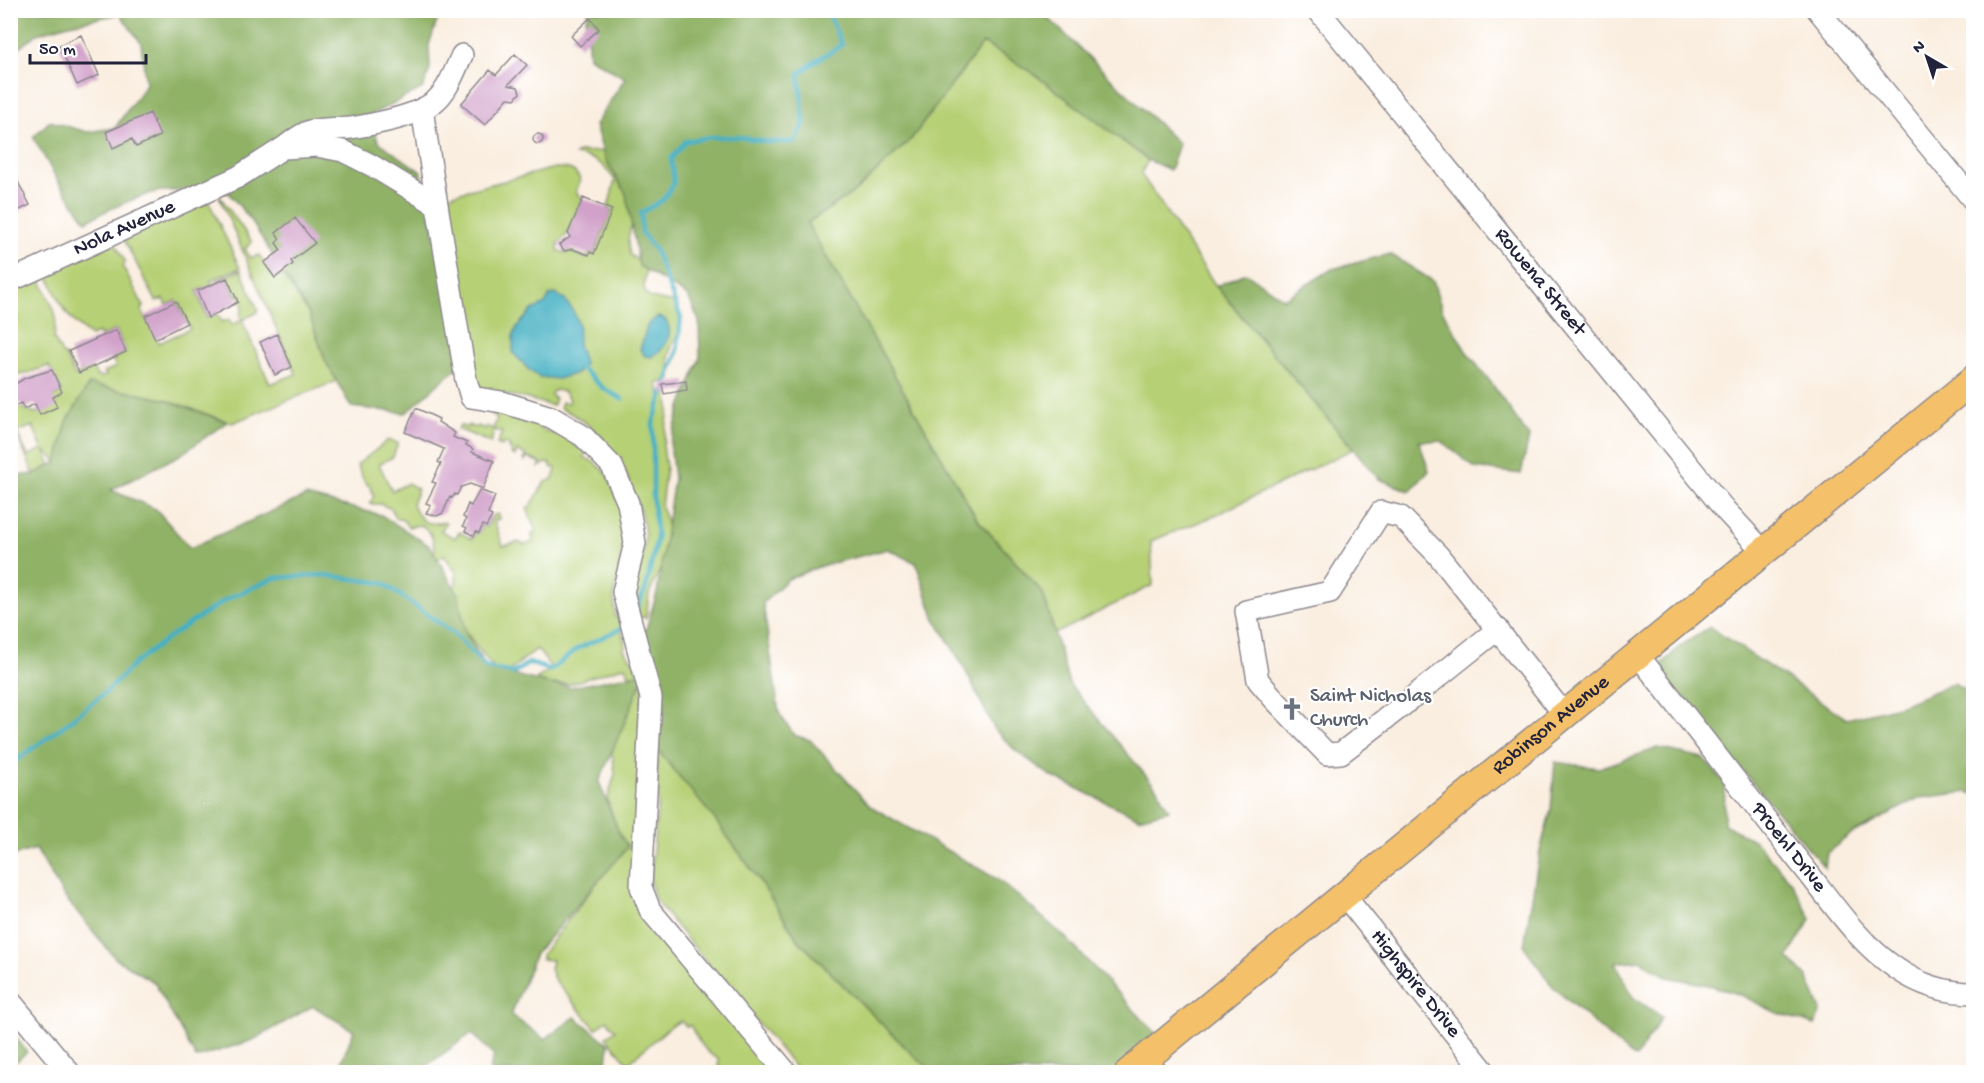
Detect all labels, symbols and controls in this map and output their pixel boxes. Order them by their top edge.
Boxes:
scale bar [30,27,146,65]
north arrow [1897,27,1957,87]
text: N [1910,37,1930,59]
text: 50 m [39,40,76,61]
street label: Nola Avenue [70,194,181,263]
street label: Rowena Street [1488,223,1592,343]
street label: Robinson Avenue [1487,670,1616,781]
place label: Saint Nicholas Church [1310,685,1432,734]
church icon: Saint Nicholas Church [1279,696,1305,722]
street label: Proehl Drive [1745,797,1832,899]
street label: Highspire Drive [1364,925,1467,1044]

